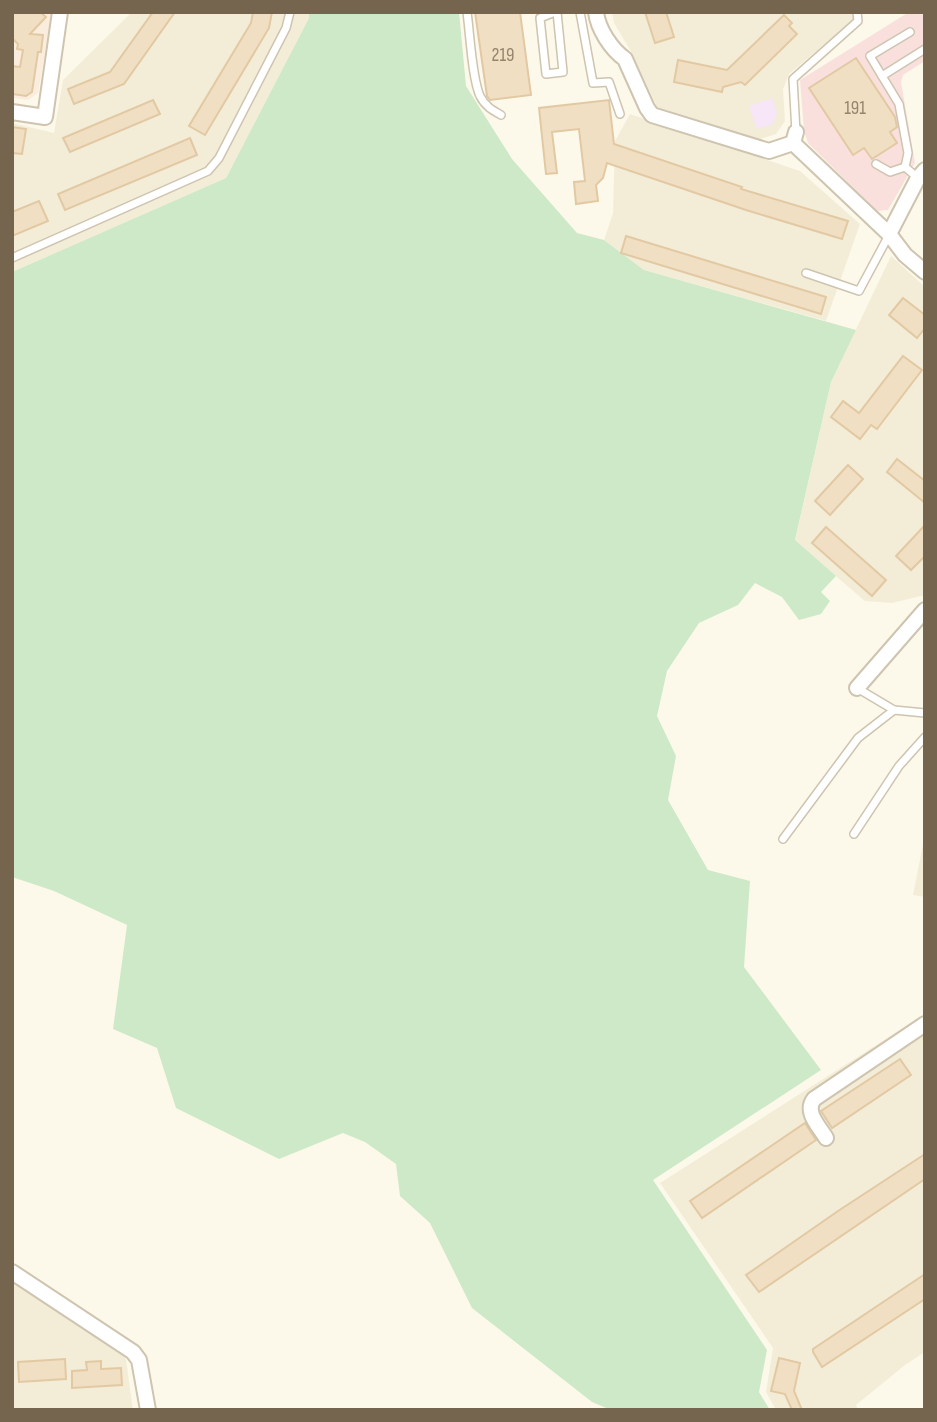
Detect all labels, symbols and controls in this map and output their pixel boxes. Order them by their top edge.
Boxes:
house number: 219 [492,44,514,67]
house number: 191 [844,97,866,120]

